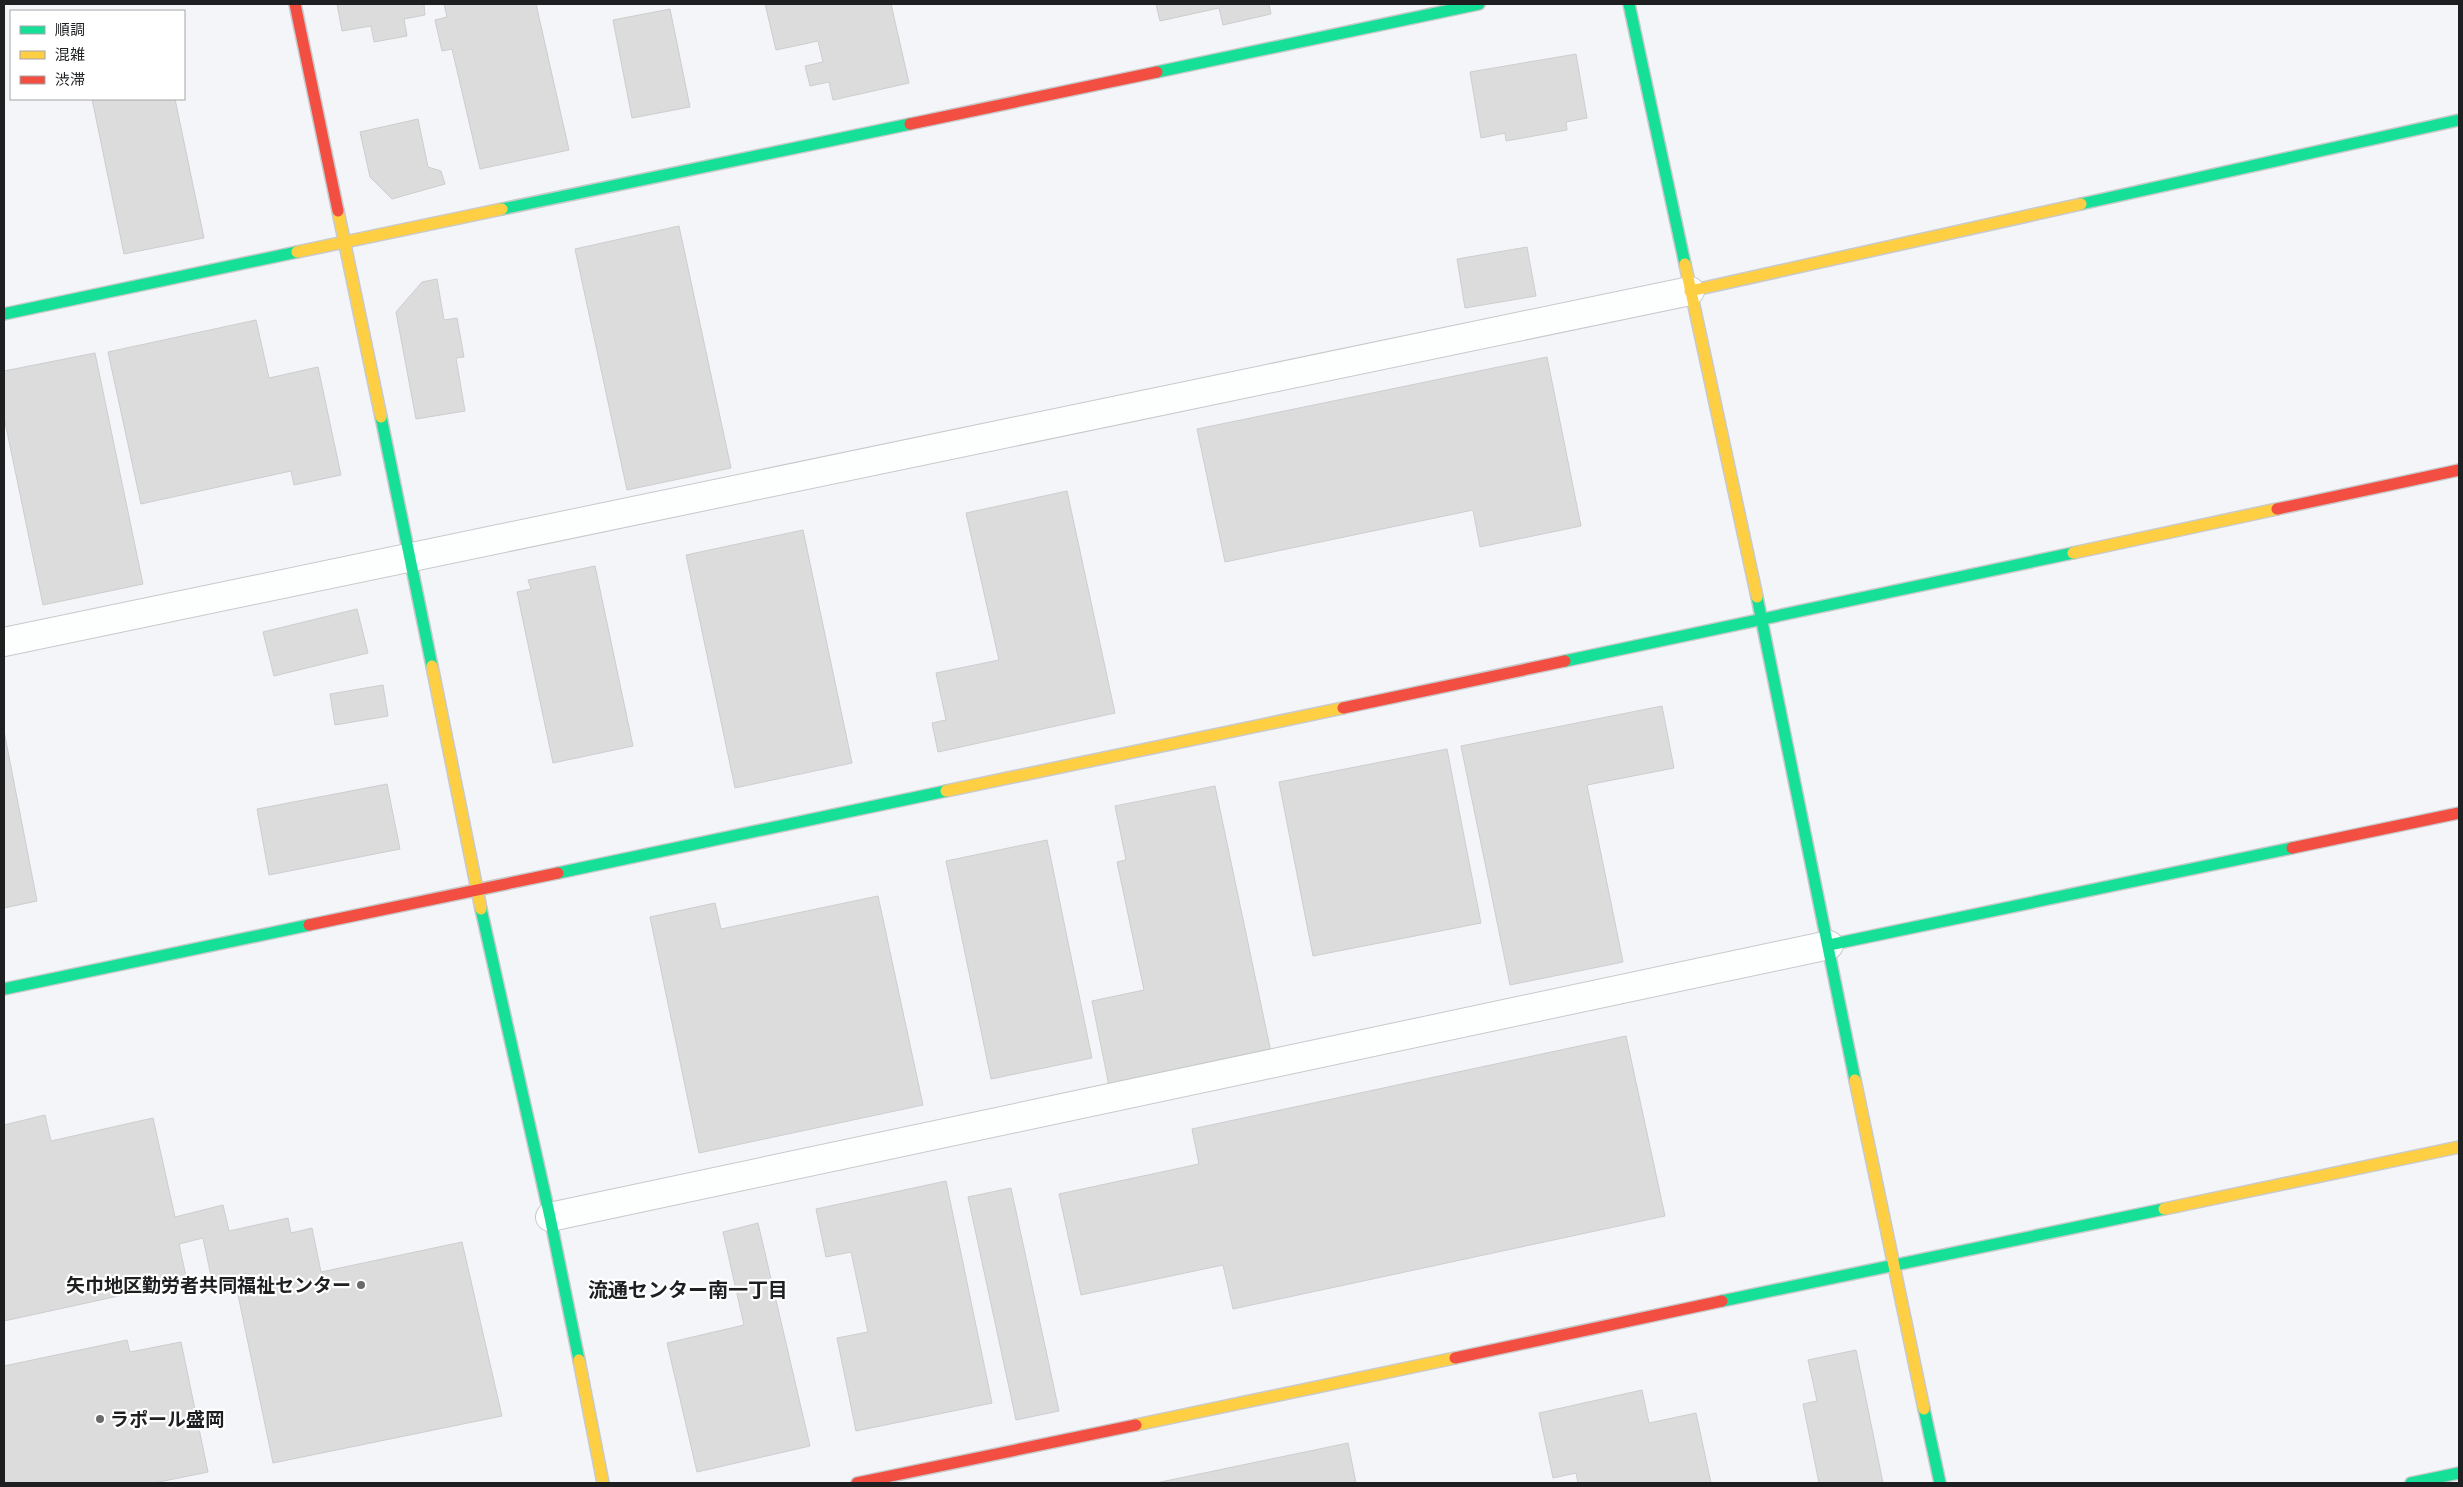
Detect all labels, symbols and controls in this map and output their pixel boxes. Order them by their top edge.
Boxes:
legend [10,10,185,100]
text: 順調 [55,21,85,39]
text: 混雑 [55,46,85,64]
text: 渋滞 [55,71,85,89]
place label: 矢巾地区勤労者共同福祉センター [66,1274,351,1297]
district label: 流通センター南一丁目 [588,1278,788,1302]
marker: 矢巾地区勤労者共同福祉センター [355,1279,367,1291]
place label: ラポール盛岡 [110,1408,224,1431]
marker: ラポール盛岡 [94,1413,106,1425]

